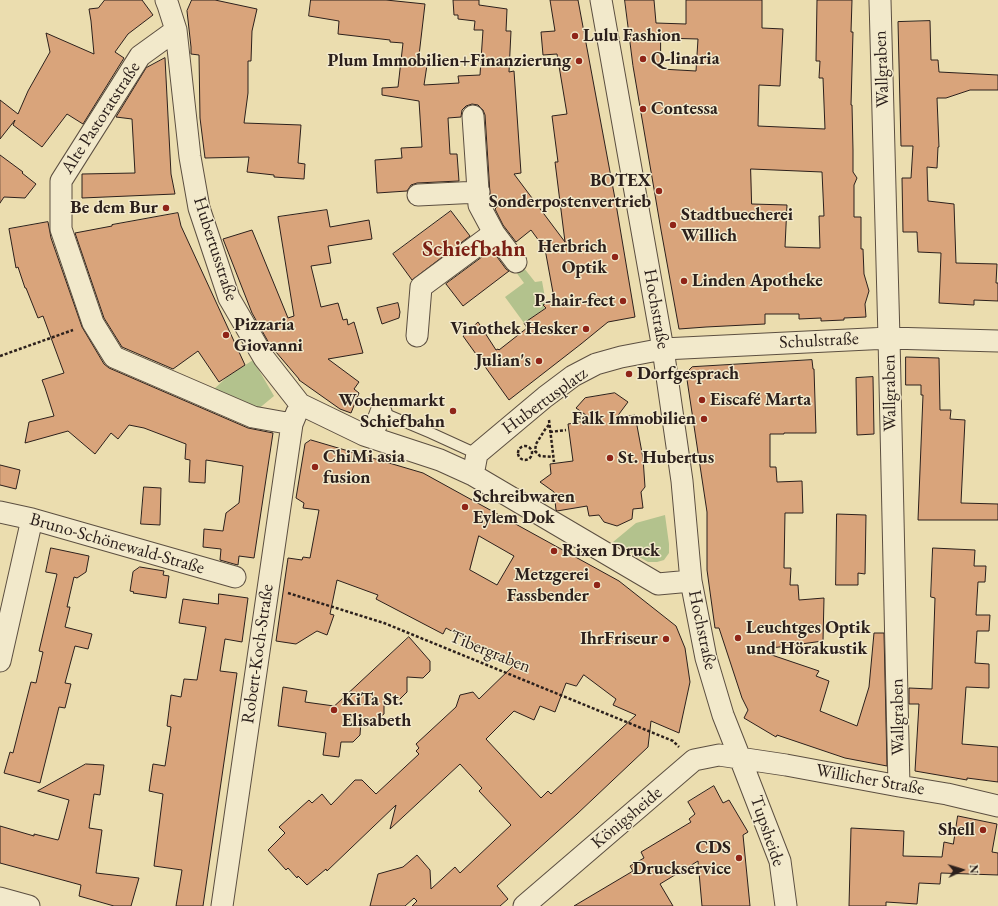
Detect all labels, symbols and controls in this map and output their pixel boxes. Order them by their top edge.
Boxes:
place label: Lulu Fashion [583,25,681,47]
street label: Wallgraben [870,30,894,108]
marker: Lulu Fashion [570,31,580,41]
place label: Q-linaria [651,48,720,70]
place label: Plum Immobilien+Finanzierung [328,50,571,72]
marker: Q-linaria [638,54,648,64]
marker: Plum Immobilien+Finanzierung [574,56,584,66]
street label: Alte Pastoratstraße [57,58,145,178]
place label: Contessa [651,98,718,120]
marker: Contessa [638,104,648,114]
place label: BOTEX Sonderpostenvertrieb [489,170,651,212]
marker: BOTEX Sonderpostenvertrieb [654,186,664,196]
street label: Hubertusstraße [188,194,242,304]
place label: Be dem Bur [70,197,158,219]
marker: Be dem Bur [161,203,171,213]
place label: Stadtbuecherei Willich [681,204,793,246]
marker: Stadtbuecherei Willich [668,220,678,230]
place label: Herbrich Optik [538,236,607,278]
district label: Schiefbahn [422,237,526,263]
marker: Herbrich Optik [610,252,620,262]
street label: Hochstraße [638,267,674,351]
place label: Linden Apotheke [692,270,823,292]
marker: Linden Apotheke [679,276,689,286]
place label: P-hair-fect [534,290,615,312]
marker: P-hair-fect [618,296,628,306]
place label: Pizzaria Giovanni [234,314,303,356]
place label: Vinothek Hesker [450,318,578,340]
marker: Vinothek Hesker [581,324,591,334]
street label: Schulstraße [779,328,859,354]
marker: Pizzaria Giovanni [221,330,231,340]
place label: Julian's [476,350,531,372]
street label: Wallgraben [879,354,901,432]
marker: Julian's [534,356,544,366]
street label: Hubertusplatz [498,363,592,439]
place label: Dorfgesprach [637,363,739,385]
marker: Dorfgesprach [624,369,634,379]
place label: Eiscafé Marta [710,389,811,411]
place label: Wochenmarkt Schiefbahn [338,390,445,432]
marker: Eiscafé Marta [697,395,707,405]
marker: Wochenmarkt Schiefbahn [448,406,458,416]
place label: Falk Immobilien [572,408,696,430]
marker: Falk Immobilien [699,414,709,424]
place label: ChiMi asia fusion [323,446,405,488]
place label: St. Hubertus [618,447,714,469]
marker: St. Hubertus [605,453,615,463]
marker: ChiMi asia fusion [310,462,320,472]
place label: Schreibwaren Eylem Dok [473,486,575,528]
marker: Schreibwaren Eylem Dok [460,502,470,512]
street label: Bruno-Schönewald-Straße [27,509,207,579]
place label: Rixen Druck [562,540,660,562]
marker: Rixen Druck [549,546,559,556]
place label: Metzgerei Fassbender [507,564,589,606]
marker: Metzgerei Fassbender [592,580,602,590]
street label: Robert-Koch-Straße [238,583,278,725]
street label: Hochstraße [683,588,721,672]
place label: Leuchtges Optik und Hörakustik [746,617,870,660]
street label: Tibergraben [446,626,534,678]
place label: IhrFriseur [580,628,658,650]
marker: Leuchtges Optik und Hörakustik [733,633,743,643]
marker: IhrFriseur [661,634,671,644]
street label: Wallgraben [887,678,909,756]
place label: KiTa St. Elisabeth [342,689,411,732]
marker: KiTa St. Elisabeth [329,705,339,715]
street label: Willicher Straße [814,760,926,800]
street label: Königsheide [587,782,667,854]
street label: Tupsheide [745,793,789,869]
place label: Shell [938,819,975,841]
marker: Shell [978,825,988,835]
place label: CDS Druckservice [632,837,731,880]
north arrow [942,850,982,890]
marker: CDS Druckservice [734,853,744,863]
text: N [967,864,981,874]

